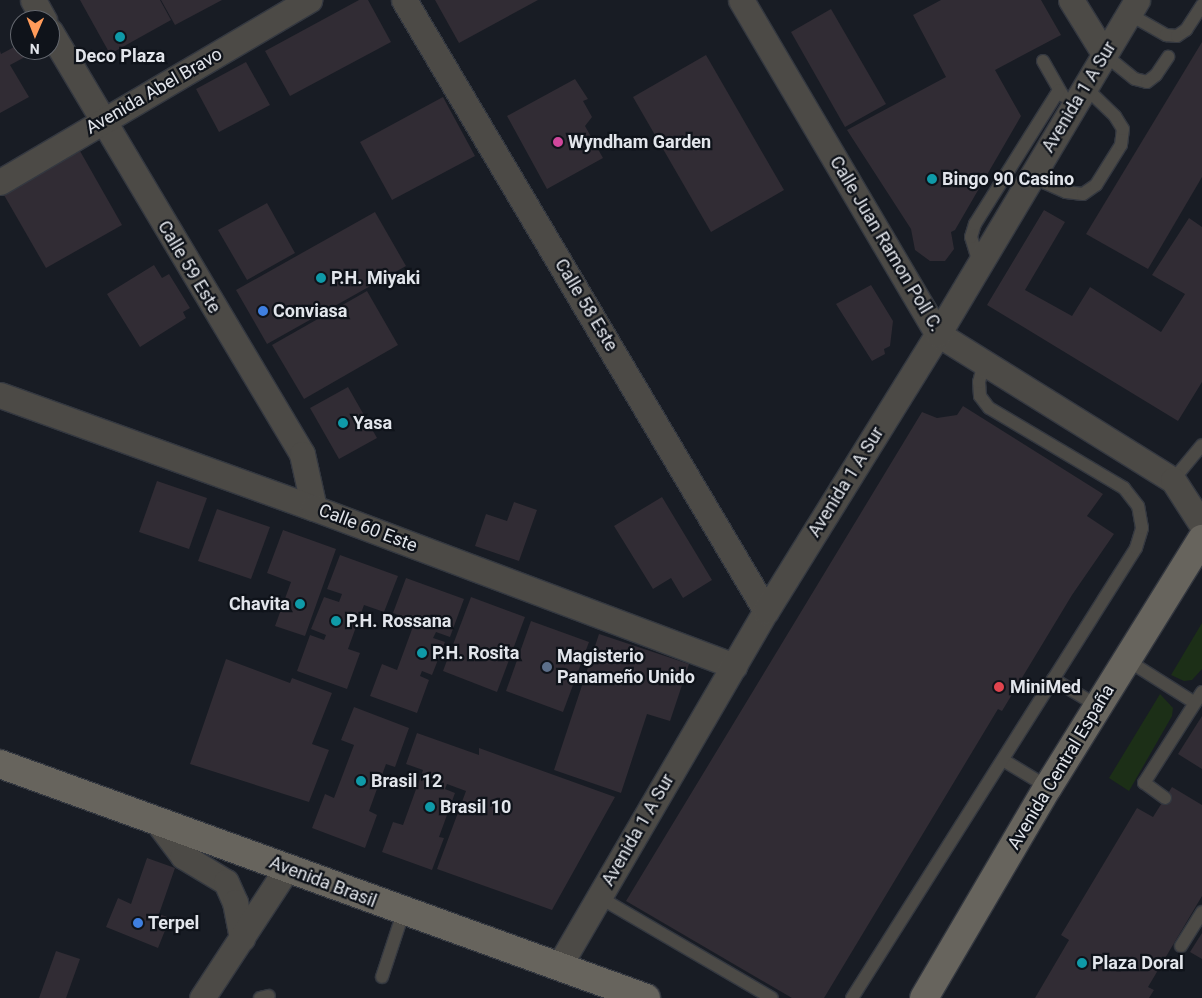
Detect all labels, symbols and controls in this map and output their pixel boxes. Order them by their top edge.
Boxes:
north arrow [10,10,60,60]
marker: Deco Plaza [114,31,126,43]
street label: Avenida 1 A Sur [1037,38,1121,156]
text: N [30,41,40,57]
street label: Avenida Abel Bravo [82,43,226,139]
place label: Deco Plaza [75,45,165,67]
place label: Wyndham Garden [568,131,711,153]
marker: Wyndham Garden [552,136,564,148]
street label: Calle Juan Ramon Poll C. [825,152,947,336]
place label: Bingo 90 Casino [942,168,1074,190]
marker: Bingo 90 Casino [926,173,938,185]
street label: Calle 59 Este [153,217,225,317]
street label: Calle 58 Este [550,255,622,355]
place label: P.H. Miyaki [331,267,420,289]
marker: P.H. Miyaki [315,272,327,284]
place label: Conviasa [273,300,347,322]
marker: Conviasa [257,305,269,317]
place label: Yasa [353,412,392,434]
marker: Yasa [337,417,349,429]
street label: Avenida 1 A Sur [804,423,888,541]
street label: Calle 60 Este [316,499,420,557]
place label: Chavita [229,593,290,615]
marker: Chavita [294,598,306,610]
place label: P.H. Rossana [346,610,451,632]
marker: P.H. Rossana [330,615,342,627]
place label: P.H. Rosita [432,642,519,664]
place label: Magisterio Panameño Unido [557,646,695,689]
marker: P.H. Rosita [416,647,428,659]
marker: Magisterio Panameño Unido [541,661,553,673]
place label: MiniMed [1010,676,1081,698]
marker: MiniMed [992,680,1006,694]
street label: Avenida Central España [1003,681,1119,853]
place label: Brasil 12 [371,770,442,792]
street label: Avenida 1 A Sur [597,770,679,890]
marker: Brasil 12 [355,775,367,787]
place label: Brasil 10 [440,796,511,818]
marker: Brasil 10 [424,801,436,813]
street label: Avenida Brasil [266,852,380,912]
place label: Terpel [148,912,199,934]
marker: Terpel [132,917,144,929]
place label: Plaza Doral [1092,952,1184,974]
marker: Plaza Doral [1076,957,1088,969]

